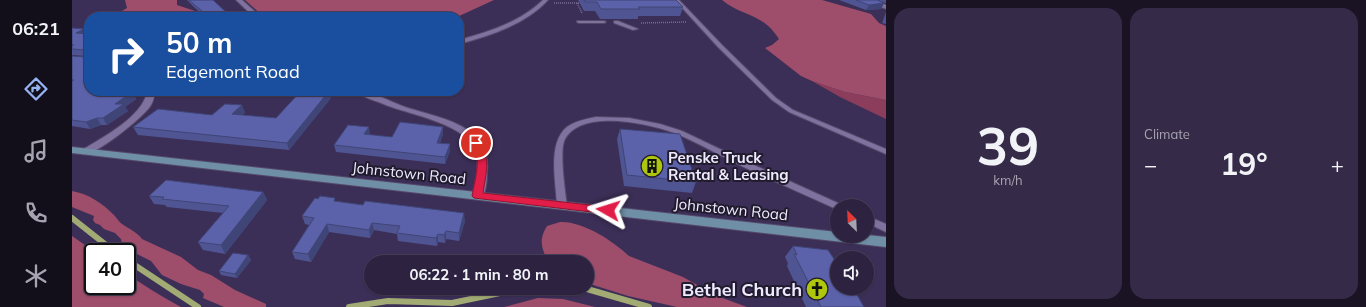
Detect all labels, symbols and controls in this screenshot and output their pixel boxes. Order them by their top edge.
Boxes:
text: 06:21 [12,17,60,40]
text: 50 m [166,25,232,60]
icon: right [100,28,152,80]
text: Edgemont Road [166,60,300,83]
icon: directions [22,75,50,103]
text: 39 [977,113,1039,178]
pin [459,126,493,160]
text: Climate [1144,126,1190,142]
icon: arrive [465,132,487,154]
icon: music [22,137,50,165]
text: 19° [1220,145,1268,183]
place label: Penske Truck Rental & Leasing [668,148,789,184]
text: − [1144,151,1157,179]
text: + [1331,151,1344,179]
building icon: Penske Truck Rental & Leasing [639,153,665,179]
street label: Johnstown Road [351,158,467,188]
text: km/h [993,172,1023,188]
position arrow [587,189,629,231]
street label: Johnstown Road [673,194,789,224]
icon: phone [22,199,50,227]
north arrow [830,199,874,243]
map controls [830,199,874,295]
speed limit sign: 40 [84,243,136,295]
button: sound [830,251,874,295]
icon: climate [22,262,50,290]
text: 06:22 · 1 min · 80 m [410,265,548,284]
church icon: Bethel Church [804,276,830,302]
place label: Bethel Church [682,278,802,301]

